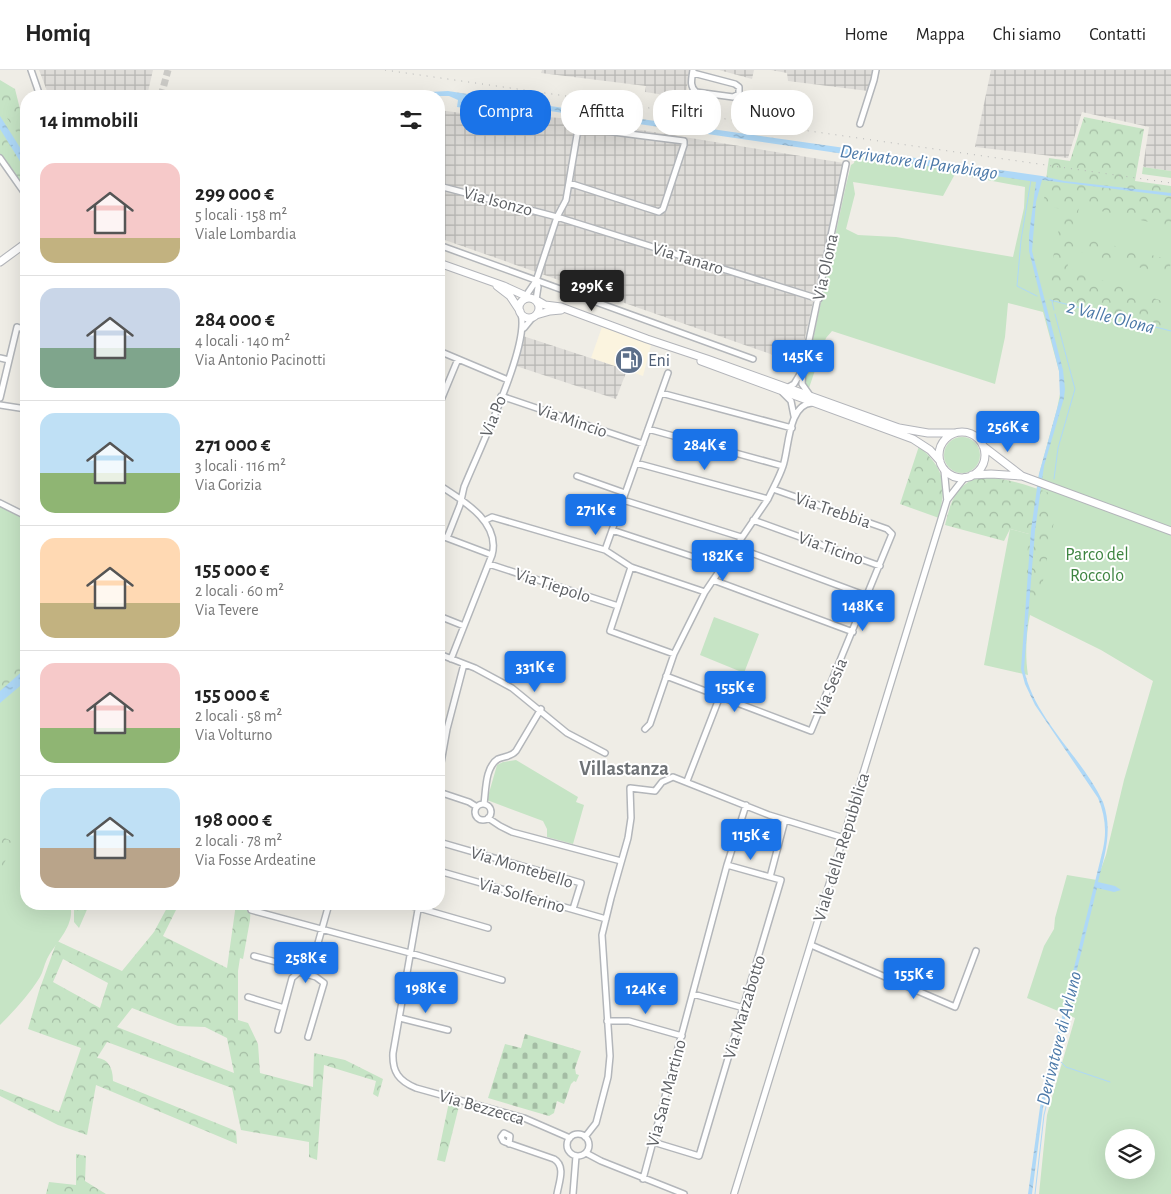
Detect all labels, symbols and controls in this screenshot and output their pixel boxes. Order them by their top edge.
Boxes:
text: Homiq [25,22,91,46]
text: Home [844,26,888,44]
text: Mappa [916,26,965,44]
text: Chi siamo [993,26,1061,44]
text: Contatti [1089,26,1146,44]
chip: Compra [460,90,551,135]
chip: Affitta [561,90,643,135]
chip: Filtri [653,90,721,135]
chip: Nuovo [731,90,813,135]
icon: filters [397,106,425,134]
text: 14 immobili [40,110,138,131]
water label: Derivatore di Parabiago [839,142,999,183]
icon: home [80,183,140,243]
text: 299 000 € [195,183,274,204]
street label: Via Isonzo [461,184,534,220]
text: 5 locali · 158 m² [195,207,287,223]
text: Viale Lombardia [195,226,296,242]
street label: Via Olona [810,232,842,302]
street label: Via Tanaro [650,240,726,278]
pin: 299K € [551,270,633,312]
text: 299K € [571,278,613,294]
water label: 2 Valle Olona [1065,297,1156,338]
icon: home [80,308,140,368]
text: 284 000 € [195,309,275,330]
text: 4 locali · 140 m² [195,333,290,349]
pin: 145K € [762,340,844,382]
fuel station icon: Eni [614,345,644,375]
text: 145K € [783,348,823,364]
text: Via Antonio Pacinotti [195,352,326,368]
place label: Eni [648,352,670,370]
street label: Via Po [477,393,510,440]
street label: Via Mincio [534,400,610,442]
pin: 256K € [967,410,1049,453]
text: 256K € [987,419,1029,435]
pin: 284K € [664,428,746,471]
icon: home [80,433,140,493]
text: 271 000 € [195,434,271,455]
text: 284K € [684,437,726,453]
text: 3 locali · 116 m² [195,458,286,474]
text: Via Gorizia [195,477,262,493]
street label: Via Trebbia [793,490,873,532]
pin: 271K € [555,494,637,536]
text: 271K € [576,502,616,518]
street label: Via Ticino [795,529,866,569]
pin: 182K € [682,540,764,582]
park label: Parco del Roccolo [1065,546,1129,585]
text: 182K € [703,548,743,564]
icon: home [80,558,140,618]
text: 155 000 € [195,559,270,580]
street label: Via Tiepolo [513,565,593,607]
text: 2 locali · 60 m² [195,583,284,599]
pin: 148K € [822,590,904,632]
text: 148K € [843,598,883,614]
text: Via Tevere [195,602,259,618]
pin: 331K € [494,650,576,693]
street label: Via Sesia [811,656,851,719]
text: 331K € [516,659,554,675]
pin: 155K € [694,670,776,713]
text: 155K € [716,679,754,695]
icon: home [80,683,140,743]
text: 155 000 € [195,684,270,705]
text: 2 locali · 58 m² [195,708,282,724]
text: Via Volturno [195,727,272,743]
district label: Villastanza [579,759,669,779]
street label: Viale della Repubblica [811,771,873,924]
icon: home [80,808,140,868]
text: 198 000 € [195,809,272,830]
pin: 115K € [710,818,792,861]
text: 115K € [732,827,770,843]
text: 2 locali · 78 m² [195,833,282,849]
street label: Via Montebello [468,844,575,892]
text: Via Fosse Ardeatine [195,852,316,868]
street label: Via Solferino [476,875,567,917]
pin: 258K € [265,942,347,984]
text: 258K € [285,950,327,966]
street label: Via Marzabotto [721,953,769,1061]
pin: 155K € [873,958,955,1000]
text: 155K € [895,966,933,982]
water label: Derivatore di Arluno [1034,969,1085,1107]
pin: 198K € [385,972,467,1014]
pin: 124K € [605,972,687,1015]
text: 198K € [406,980,446,996]
text: 124K € [626,981,666,997]
street label: Via San Martino [644,1037,690,1149]
street label: Via Bezzecca [437,1087,527,1129]
map controls [1105,1129,1155,1179]
button: layers [1105,1129,1155,1179]

